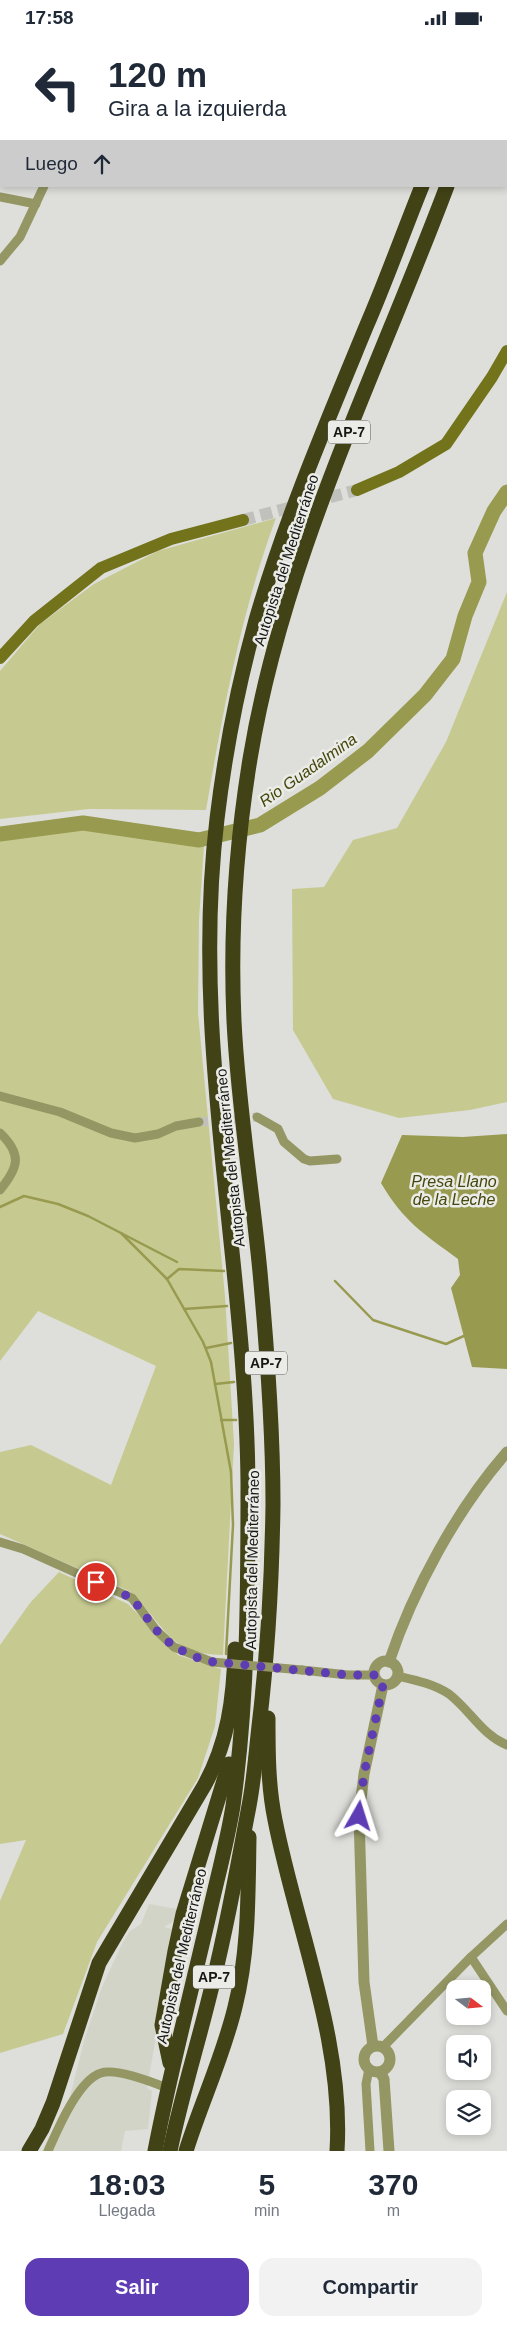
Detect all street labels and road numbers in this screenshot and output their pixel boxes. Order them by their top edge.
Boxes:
road number: AP-7 [328,421,370,443]
street label: Autopista del Mediterráneo [250,472,322,648]
street label: Autopista del Mediterráneo [212,1068,248,1248]
road number: AP-7 [245,1351,287,1375]
street label: Autopista del Mediterráneo [242,1470,262,1650]
street label: Autopista del Mediterráneo [153,1867,209,2045]
road number: AP-7 [193,1965,235,1989]

